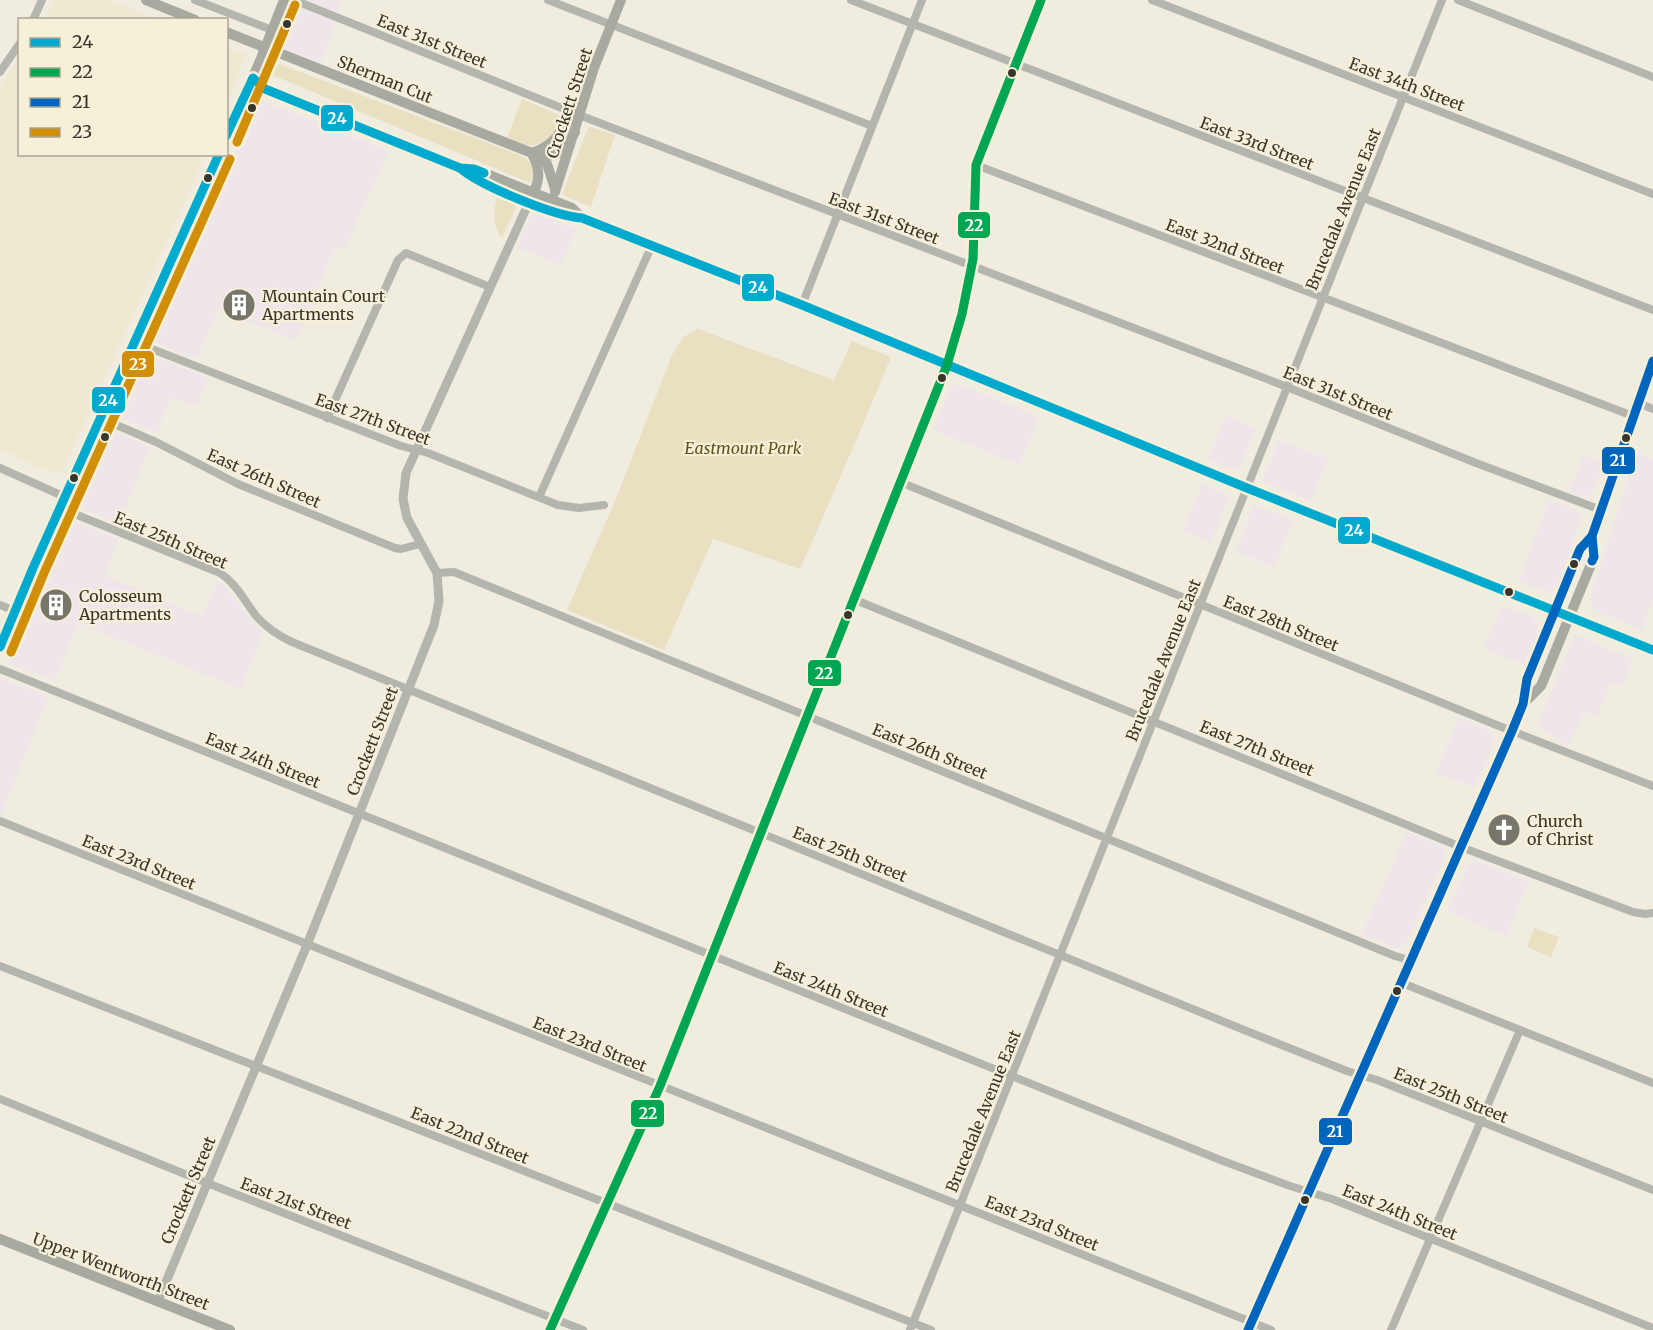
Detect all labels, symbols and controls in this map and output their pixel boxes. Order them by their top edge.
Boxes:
street label: East 31st Street [374,10,490,72]
legend [18,18,228,156]
unlabelled marker [281,18,293,30]
text: 24 [72,30,93,53]
street label: Crockett Street [542,45,597,161]
street label: Sherman Cut [335,51,436,107]
street label: East 34th Street [1346,53,1468,115]
text: 22 [72,60,93,83]
unlabelled marker [1006,67,1018,79]
text: 21 [72,90,90,113]
unlabelled marker [246,102,258,114]
line badge: 24 [320,104,354,132]
text: 24 [327,108,347,128]
street label: East 33rd Street [1197,112,1317,174]
text: 23 [72,120,92,143]
street label: Brucedale Avenue East [1301,124,1385,293]
unlabelled marker [202,172,214,184]
street label: East 31st Street [826,188,943,248]
line badge: 22 [957,211,991,239]
street label: East 32nd Street [1163,214,1288,278]
text: 22 [965,215,983,235]
line badge: 24 [741,273,775,302]
text: 24 [748,277,768,297]
place label: Mountain Court Apartments [261,286,386,324]
building icon: Mountain Court Apartments [221,287,257,323]
line badge: 23 [121,350,155,378]
text: 23 [129,354,147,374]
street label: East 31st Street [1280,362,1396,424]
unlabelled marker [936,372,948,384]
line badge: 24 [91,386,126,414]
street label: East 27th Street [313,389,434,449]
text: 24 [98,390,118,410]
unlabelled marker [99,431,111,443]
unlabelled marker [1620,432,1632,444]
park label: Eastmount Park [685,438,802,458]
street label: East 26th Street [204,444,325,512]
line badge: 21 [1601,446,1636,475]
text: 21 [1610,450,1627,470]
unlabelled marker [68,472,80,484]
street label: East 25th Street [111,507,231,573]
line badge: 24 [1337,516,1371,545]
text: 24 [1344,520,1364,540]
unlabelled marker [1568,558,1580,570]
street label: Brucedale Avenue East [1121,575,1205,744]
place label: Colosseum Apartments [78,586,171,624]
unlabelled marker [1503,586,1515,598]
building icon: Colosseum Apartments [38,587,74,623]
street label: East 28th Street [1221,591,1342,655]
unlabelled marker [842,609,854,621]
line badge: 22 [807,659,842,687]
text: 22 [815,663,833,683]
street label: Crockett Street [342,683,402,798]
street label: East 27th Street [1197,716,1318,780]
street label: East 26th Street [870,719,991,783]
street label: East 24th Street [203,728,324,792]
place label: Church of Christ [1527,811,1594,849]
church icon: Church of Christ [1486,812,1522,848]
street label: East 25th Street [790,822,911,886]
street label: East 23rd Street [79,830,199,894]
street label: East 24th Street [771,957,892,1021]
unlabelled marker [1391,985,1403,997]
street label: East 23rd Street [530,1012,650,1076]
street label: Brucedale Avenue East [941,1026,1025,1195]
street label: East 25th Street [1391,1063,1512,1127]
line badge: 22 [630,1099,665,1128]
street label: East 22nd Street [408,1102,533,1168]
text: 22 [639,1103,657,1123]
line badge: 21 [1318,1117,1353,1146]
text: 21 [1327,1121,1344,1141]
street label: Crockett Street [156,1132,220,1247]
street label: East 21st Street [238,1173,355,1234]
street label: East 24th Street [1340,1180,1461,1244]
street label: East 23rd Street [982,1191,1102,1255]
unlabelled marker [1299,1194,1311,1206]
street label: Upper Wentworth Street [30,1228,213,1314]

